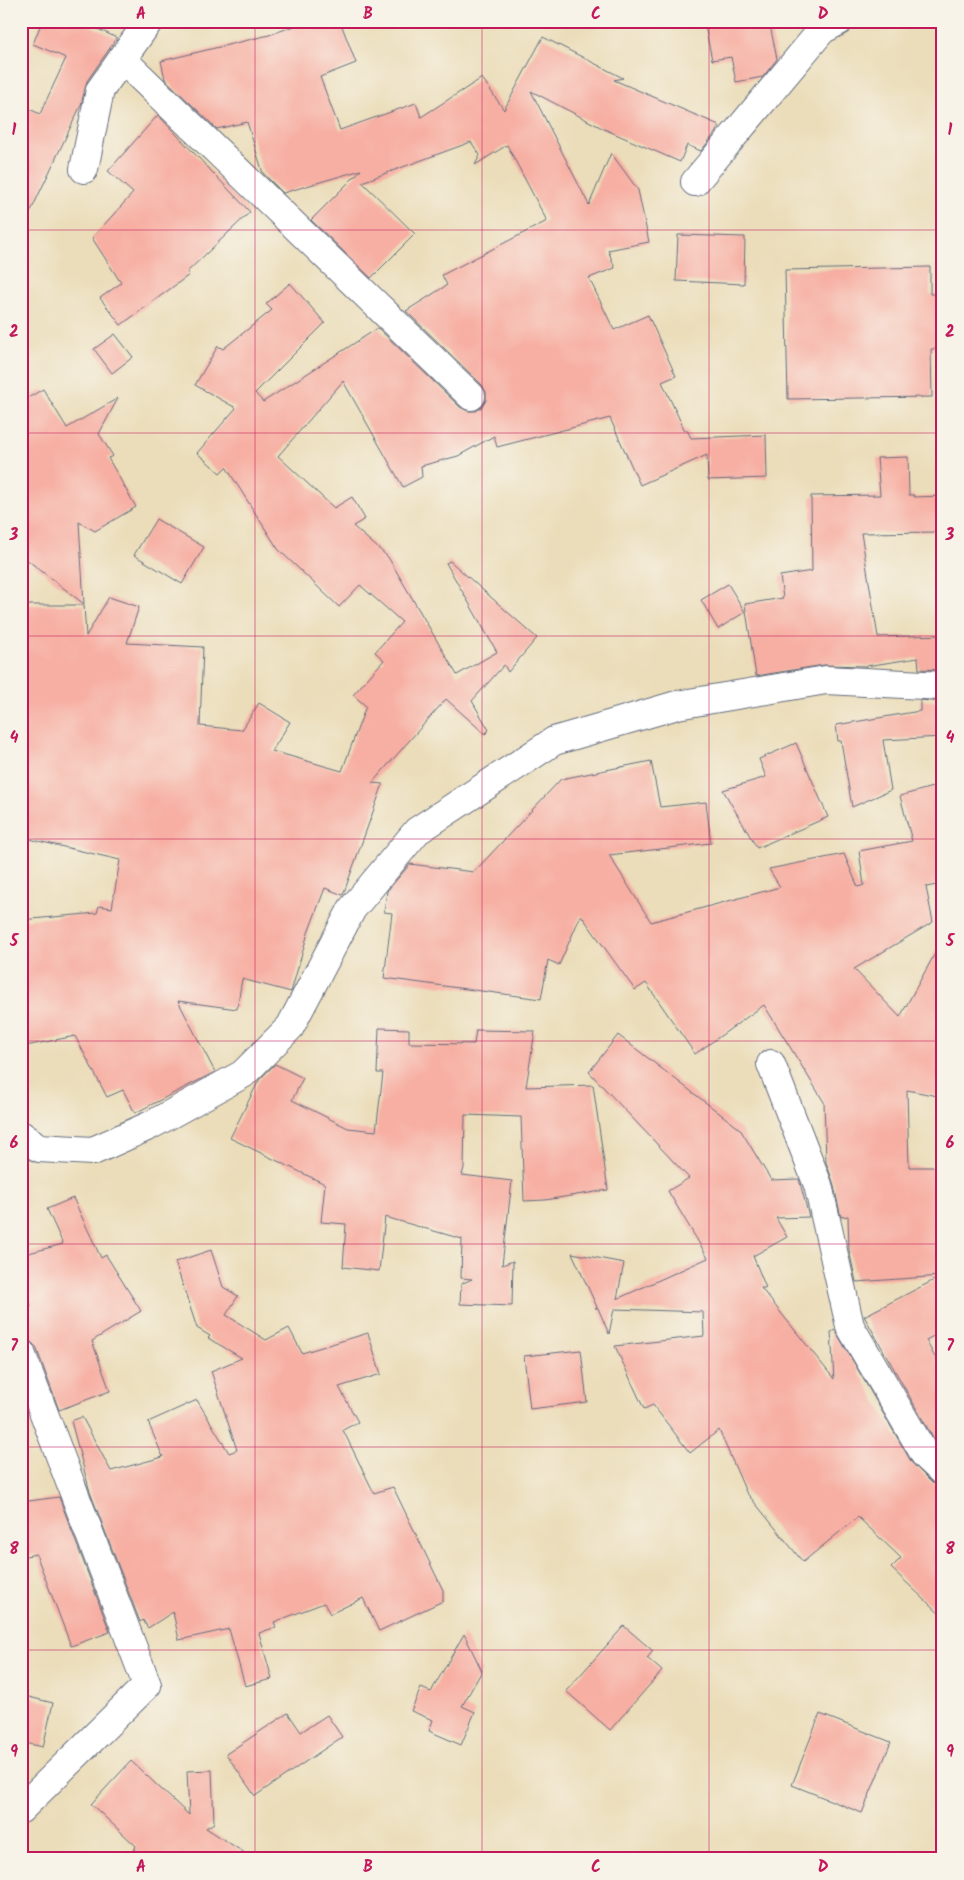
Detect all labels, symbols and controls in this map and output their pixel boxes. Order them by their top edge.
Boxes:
text: A [136,2,146,27]
text: B [363,2,373,27]
text: C [591,2,601,27]
text: D [818,2,829,27]
text: 1 [12,118,17,143]
text: 1 [948,118,953,143]
text: 2 [9,320,19,345]
text: 2 [945,320,955,345]
text: 3 [9,523,19,548]
text: 3 [945,523,955,548]
text: 4 [10,726,19,751]
text: 4 [946,726,955,751]
text: 5 [9,929,20,954]
text: 5 [945,929,956,954]
text: 6 [10,1131,19,1156]
text: 6 [946,1131,955,1156]
text: 7 [10,1334,18,1359]
text: 7 [946,1334,954,1359]
text: 8 [9,1537,19,1562]
text: 8 [945,1537,955,1562]
text: 9 [10,1740,18,1765]
text: 9 [946,1740,954,1765]
text: A [136,1855,146,1880]
text: B [363,1855,373,1880]
text: C [591,1855,601,1880]
text: D [818,1855,829,1880]

